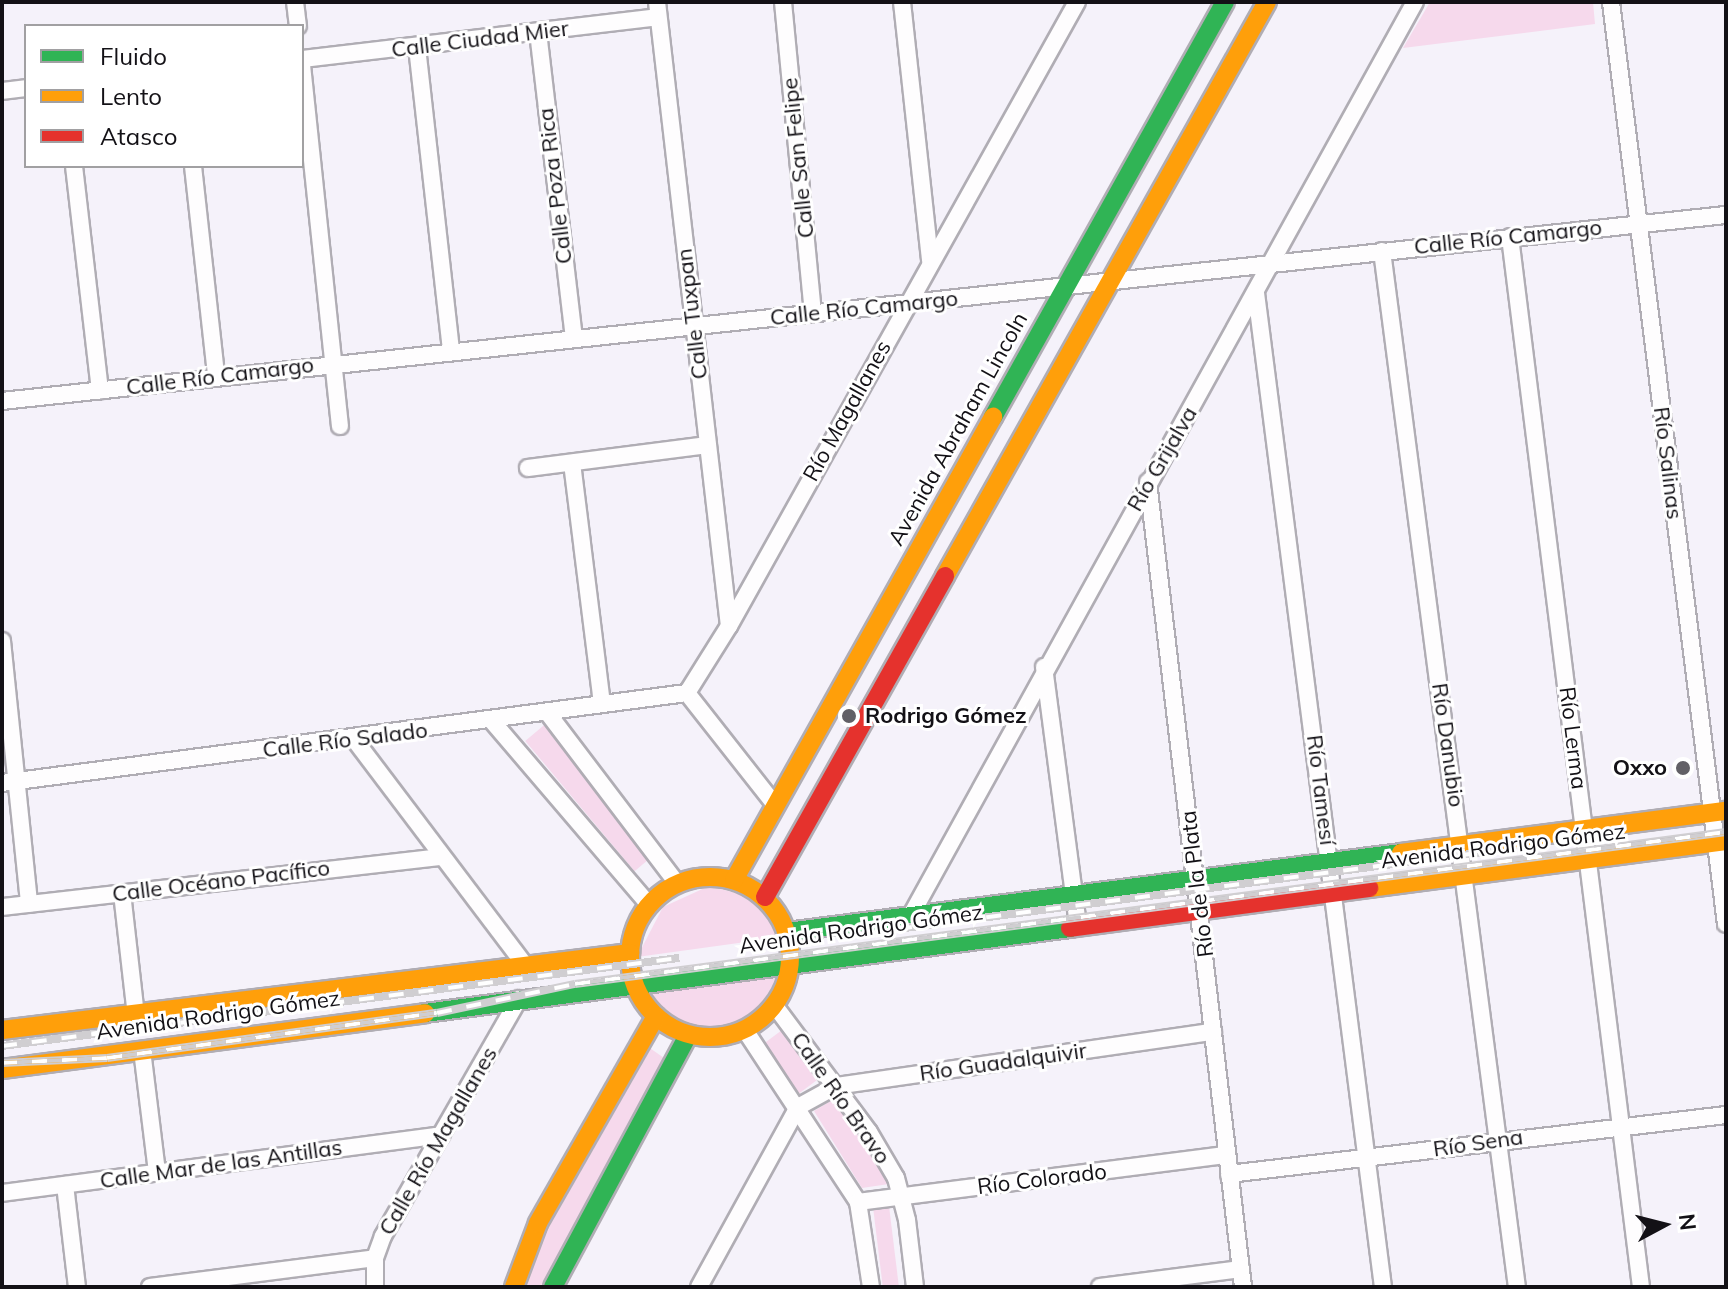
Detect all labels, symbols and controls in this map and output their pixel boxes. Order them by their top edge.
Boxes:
street label: Calle Ciudad Mier [390,15,570,63]
legend [24,24,304,168]
text: Fluido [100,41,167,71]
street label: Calle San Felipe [776,76,820,240]
text: Lento [100,81,162,111]
street label: Calle Poza Rica [532,106,578,266]
text: Atasco [100,121,177,151]
street label: Calle Río Camargo [1413,214,1603,260]
street label: Calle Tuxpan [671,247,713,381]
street label: Calle Río Camargo [769,285,959,331]
street label: Avenida Abraham Lincoln [883,308,1033,550]
street label: Río Magallanes [797,336,897,486]
street label: Calle Río Camargo [125,351,315,401]
street label: Río Grijalva [1121,402,1203,516]
street label: Río Salinas [1648,405,1688,521]
street label: Río Danubio [1426,681,1470,809]
street label: Río Lerma [1554,685,1592,791]
place label: Rodrigo Gómez [865,703,1027,729]
marker: Rodrigo Gómez [840,707,858,725]
street label: Calle Río Salado [261,717,429,763]
street label: Río Tamesí [1301,733,1341,847]
place label: Oxxo [1613,755,1667,781]
marker: Oxxo [1674,759,1692,777]
street label: Río de la Plata [1175,809,1219,959]
street label: Avenida Rodrigo Gómez [1379,818,1627,874]
street label: Calle Océano Pacífico [111,855,331,907]
street label: Avenida Rodrigo Gómez [737,899,985,959]
street label: Avenida Rodrigo Gómez [94,985,342,1045]
street label: Calle Río Bravo [786,1027,896,1169]
street label: Río Guadalquivir [918,1037,1088,1087]
street label: Calle Río Magallanes [373,1042,503,1240]
street label: Río Sena [1431,1124,1525,1162]
street label: Calle Mar de las Antillas [98,1134,344,1194]
street label: Río Colorado [976,1158,1108,1200]
north arrow [1624,1185,1704,1265]
text: N [1673,1212,1703,1232]

